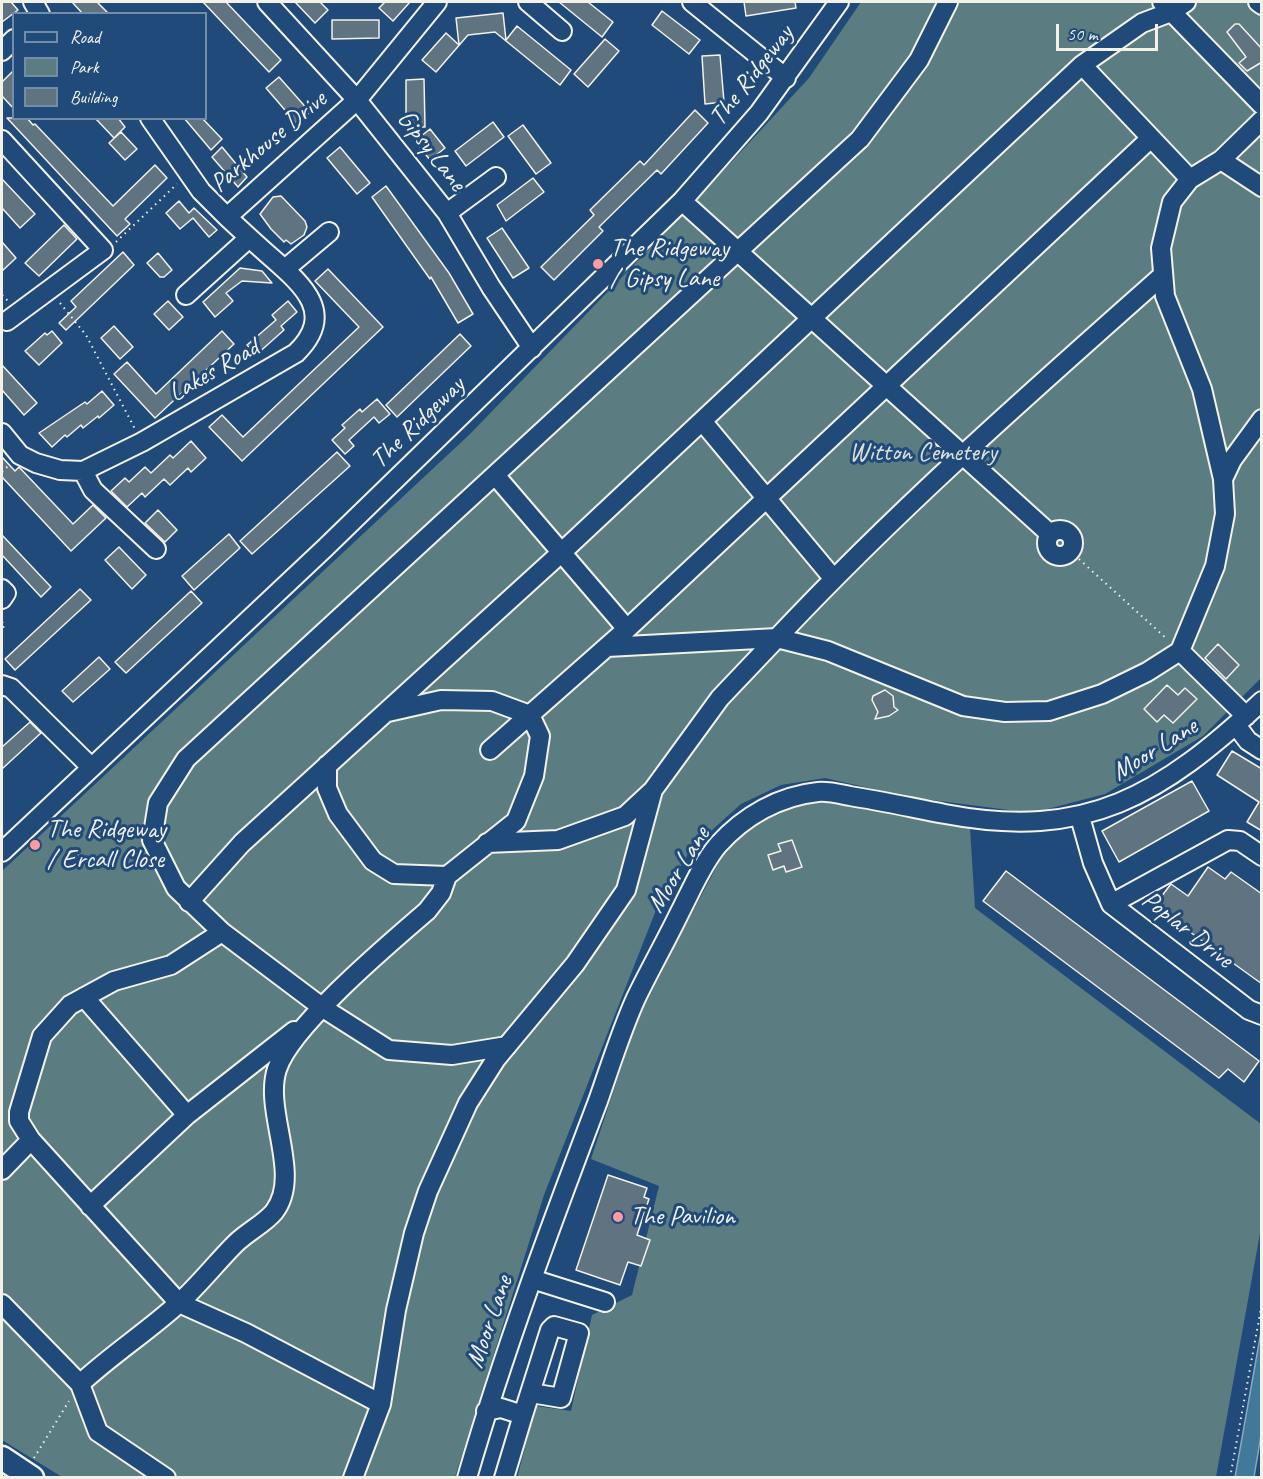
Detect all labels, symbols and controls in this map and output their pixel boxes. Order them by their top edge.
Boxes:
legend [12,12,207,120]
scale bar [1059,12,1161,50]
street label: The Ridgeway [703,20,801,132]
text: 50 m [1067,23,1098,45]
text: Road [70,26,100,48]
text: Park [70,56,99,78]
street label: Parkhouse Drive [205,84,333,200]
text: Building [70,86,117,108]
street label: Gipsy Lane [390,104,472,198]
place label: The Ridgeway / Gipsy Lane [610,233,729,294]
marker: The Ridgeway / Gipsy Lane [591,257,605,271]
street label: Lakes Road [163,333,265,409]
street label: The Ridgeway [364,370,472,476]
park label: Witton Cemetery [849,437,997,469]
street label: Moor Lane [1106,712,1204,788]
place label: The Ridgeway / Ercall Close [47,814,166,876]
street label: Moor Lane [641,821,717,919]
marker: The Ridgeway / Ercall Close [28,838,42,852]
street label: Poplar Drive [1135,885,1239,975]
place label: The Pavilion [630,1201,735,1233]
marker: The Pavilion [611,1210,625,1224]
street label: Moor Lane [460,1272,520,1372]

